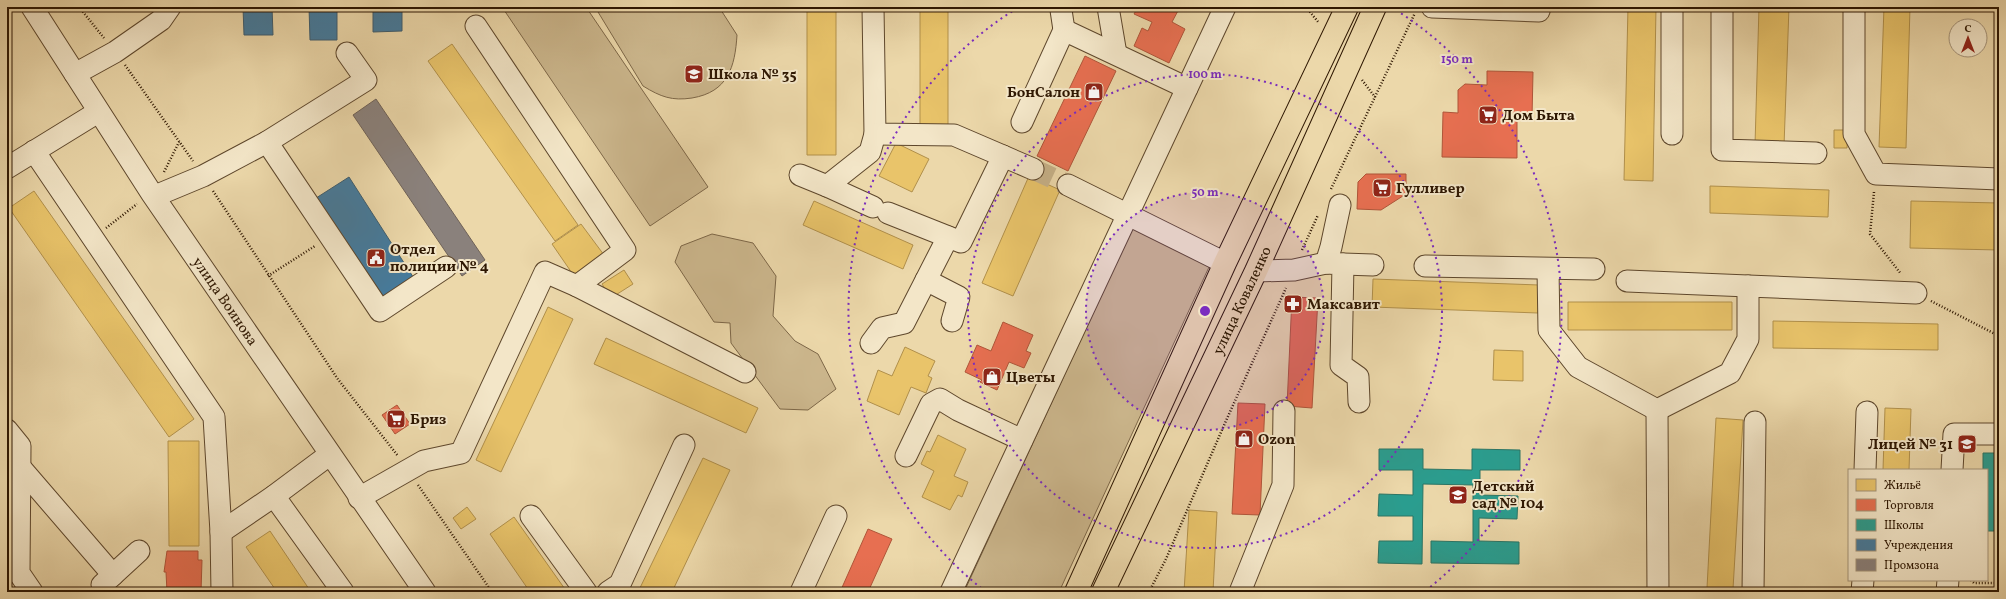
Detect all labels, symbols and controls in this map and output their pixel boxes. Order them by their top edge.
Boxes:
north arrow [1948,18,1988,58]
text: С [1964,22,1972,37]
text: 150 m [1441,52,1473,68]
school or university icon: Школа № 35 [683,63,705,85]
place label: Школа № 35 [708,65,797,86]
text: 100 m [1188,67,1222,83]
shop icon: БонСалон [1083,81,1105,103]
place label: БонСалон [1007,83,1080,104]
supermarket icon: Дом Быта [1477,104,1499,126]
place label: Дом Быта [1502,106,1575,127]
supermarket icon: Гулливер [1371,177,1393,199]
place label: Гулливер [1396,179,1465,200]
text: 50 m [1191,185,1219,201]
place label: Отдел полиции № 4 [390,240,489,278]
street label: улица Коваленко [1209,243,1278,359]
public building icon: Отдел полиции № 4 [365,247,387,269]
street label: улица Воинова [186,253,262,351]
pharmacy icon: Максавит [1282,293,1304,315]
place label: Максавит [1307,295,1381,316]
centre of rings [1198,304,1212,318]
shop icon: Цветы [981,366,1003,388]
place label: Цветы [1006,368,1056,389]
supermarket icon: Бриз [385,408,407,430]
place label: Бриз [410,410,446,431]
shop icon: Ozon [1233,428,1255,450]
place label: Ozon [1258,430,1295,451]
school or university icon: Лицей № 31 [1956,433,1978,455]
place label: Лицей № 31 [1868,435,1953,456]
legend [1848,469,1988,581]
place label: Детский сад № 104 [1472,477,1544,515]
text: Жильё [1884,478,1921,494]
school or university icon: Детский сад № 104 [1447,484,1469,506]
text: Торговля [1884,498,1934,514]
text: Школы [1884,518,1924,534]
text: Учреждения [1884,538,1953,554]
text: Промзона [1884,558,1939,574]

